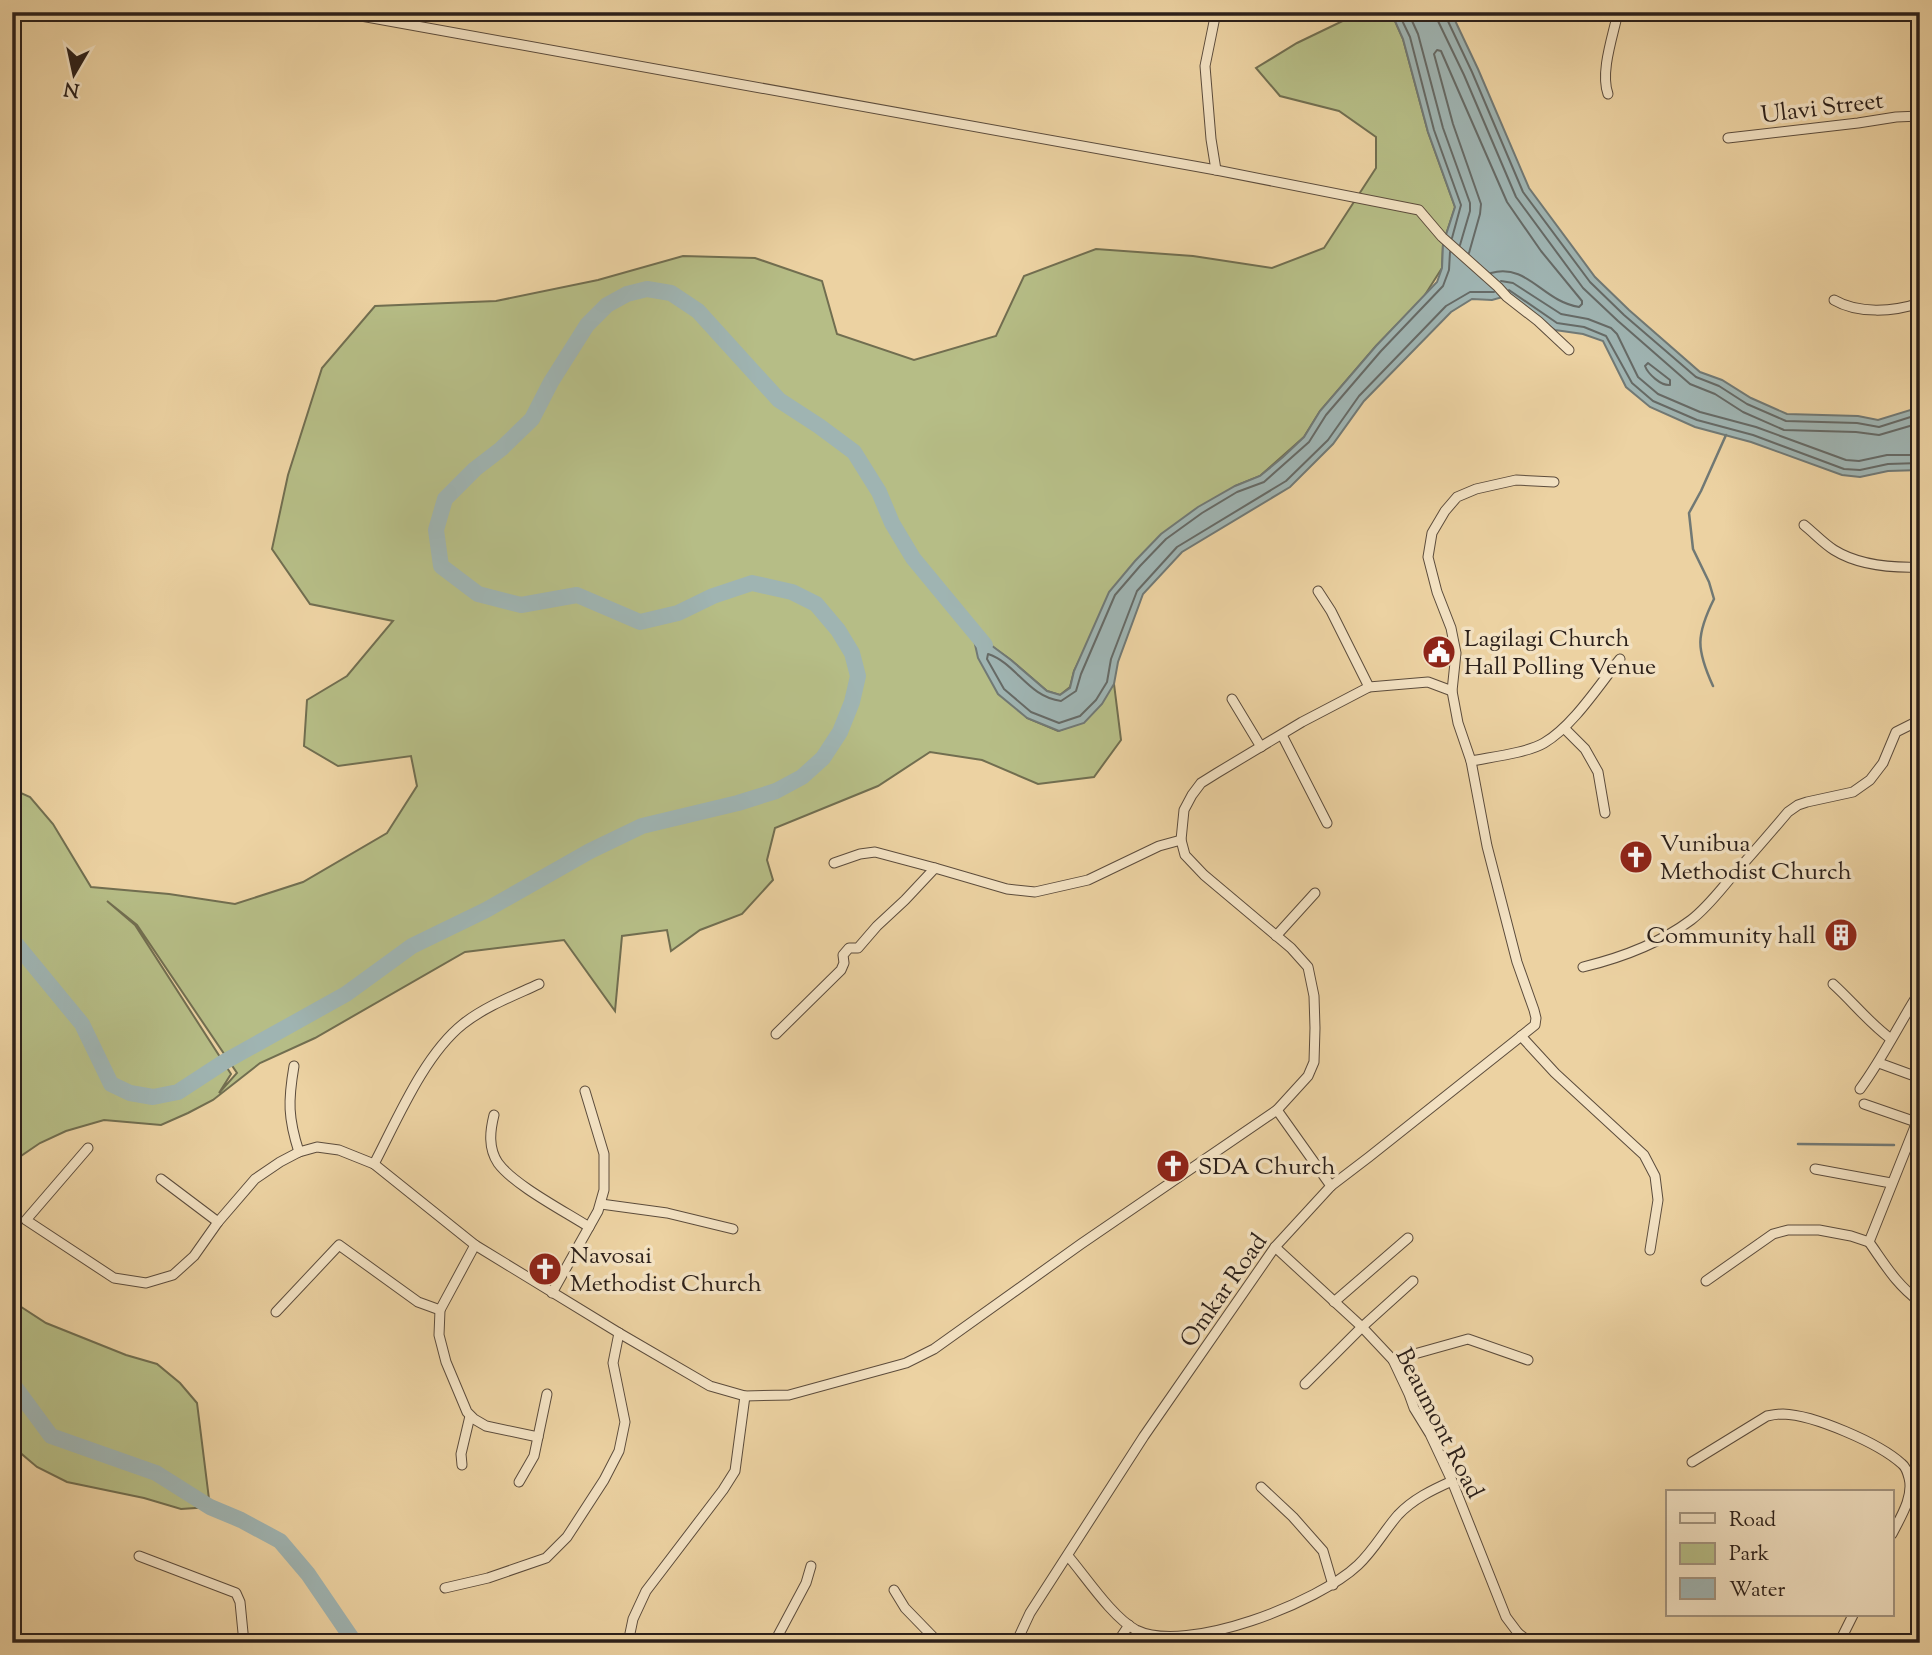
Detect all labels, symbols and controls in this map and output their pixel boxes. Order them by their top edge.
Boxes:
north arrow [38,38,108,108]
text: N [62,74,81,103]
street label: Ulavi Street [1759,85,1886,133]
place label: Lagilagi Church Hall Polling Venue [1464,623,1656,685]
public building icon: Lagilagi Church Hall Polling Venue [1420,633,1458,671]
place label: Vunibua Methodist Church [1660,828,1852,890]
church icon: Vunibua Methodist Church [1617,838,1655,876]
building icon: Community hall [1822,916,1860,954]
place label: Community hall [1646,920,1816,954]
church icon: SDA Church [1154,1147,1192,1185]
place label: SDA Church [1198,1151,1336,1185]
street label: Omkar Road [1173,1227,1277,1355]
place label: Navosai Methodist Church [570,1240,762,1302]
church icon: Navosai Methodist Church [526,1250,564,1288]
street label: Beaumont Road [1386,1343,1491,1505]
legend [1666,1490,1894,1616]
text: Road [1729,1506,1776,1536]
text: Park [1729,1540,1770,1570]
text: Water [1729,1576,1786,1606]

